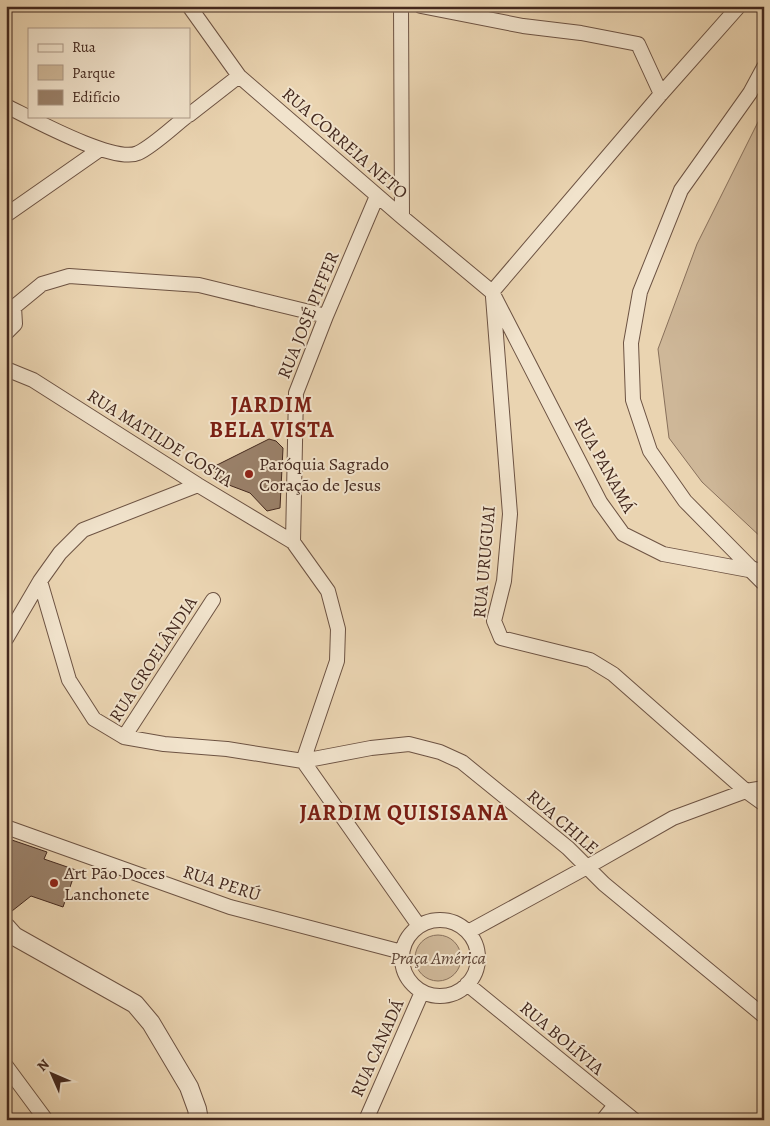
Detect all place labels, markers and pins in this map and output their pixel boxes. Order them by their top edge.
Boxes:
place label: Paróquia Sagrado Coração de Jesus [259,452,389,497]
marker: Paróquia Sagrado Coração de Jesus [243,468,255,480]
place label: Art Pão Doces Lanchonete [63,861,165,906]
marker: Art Pão Doces Lanchonete [48,877,60,889]

